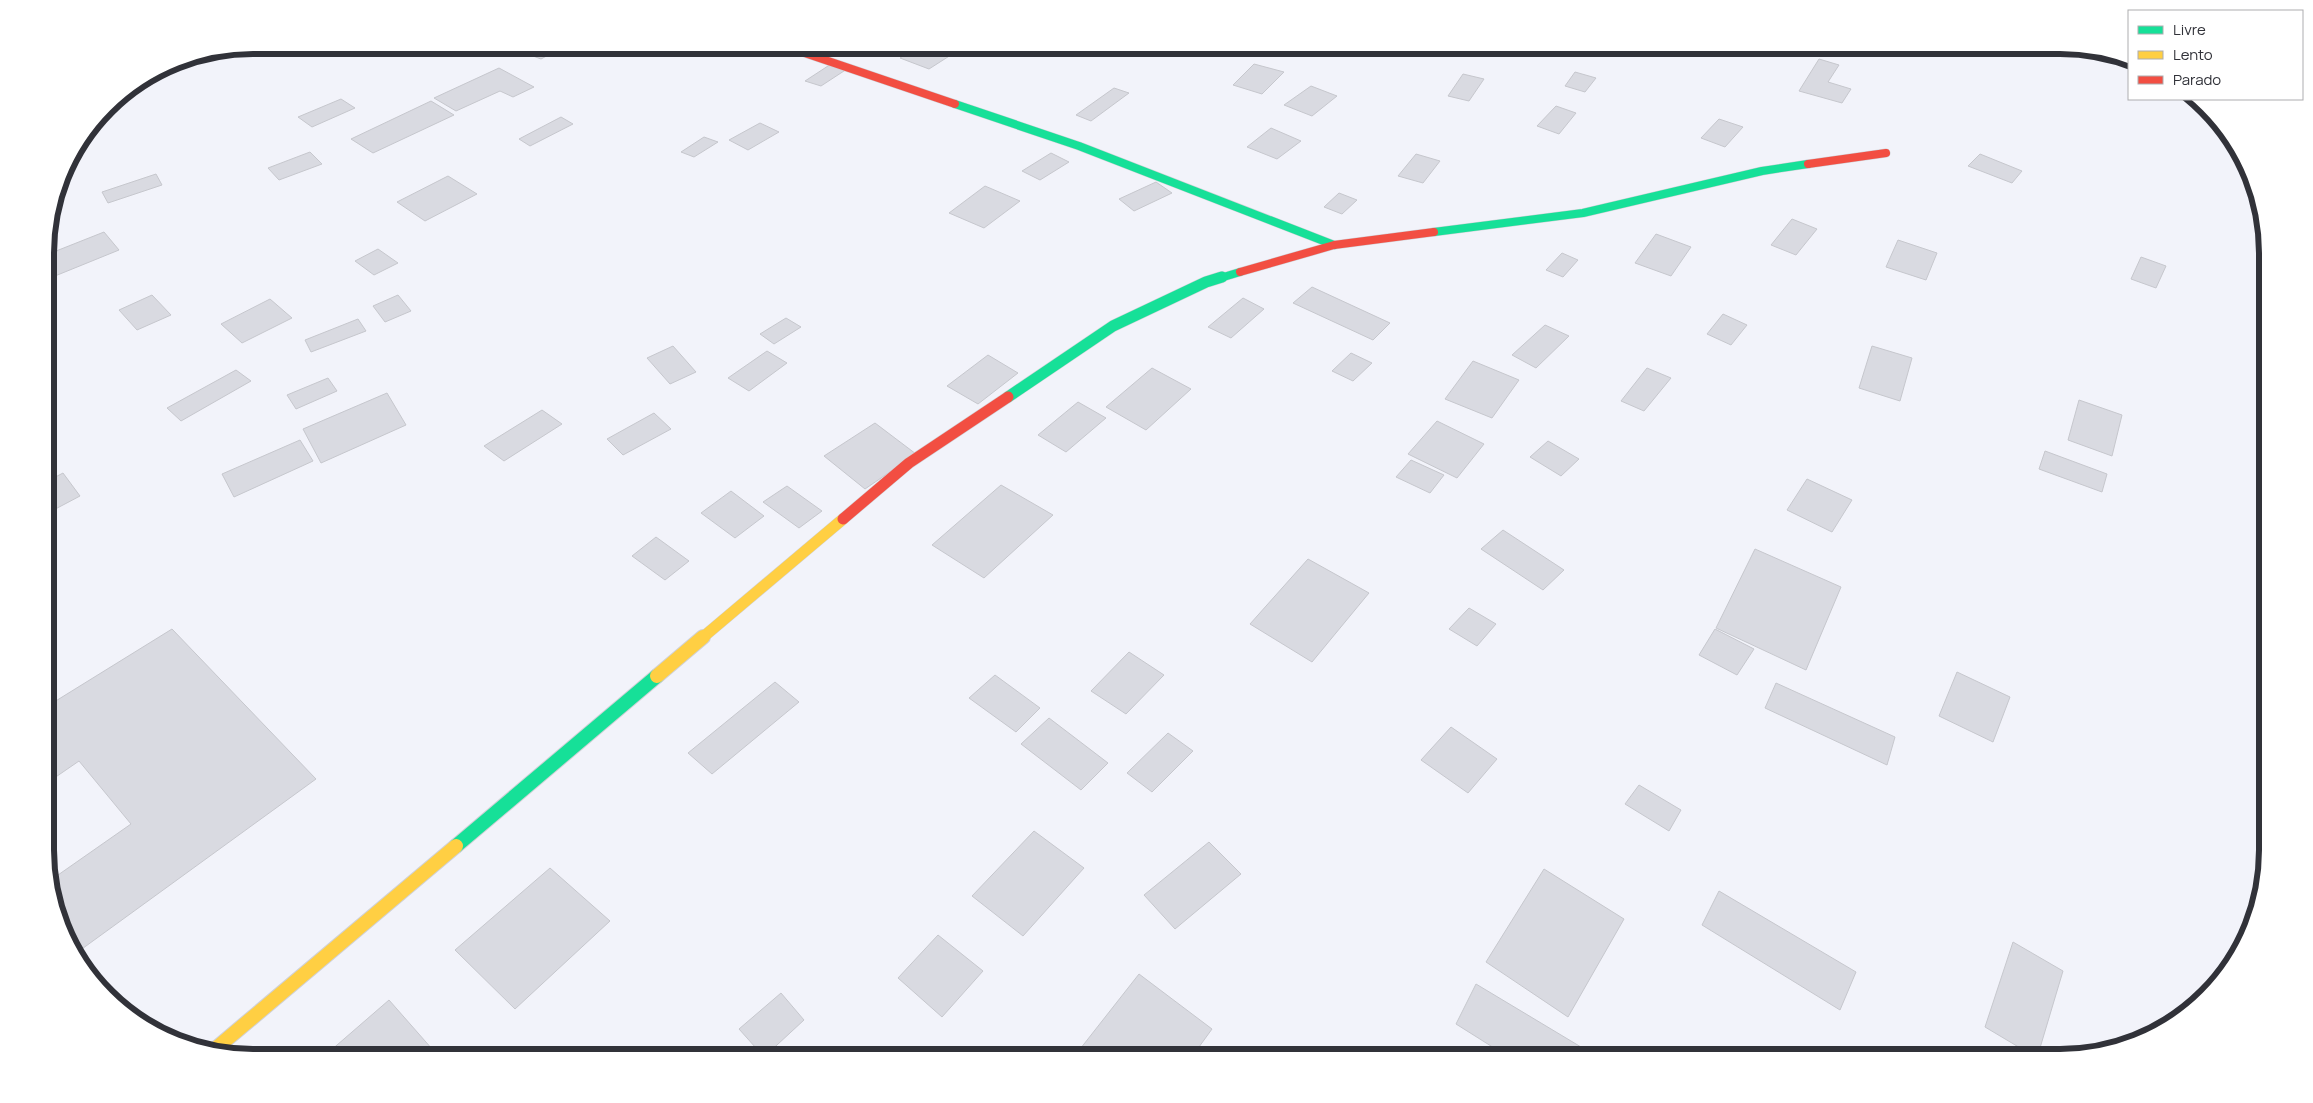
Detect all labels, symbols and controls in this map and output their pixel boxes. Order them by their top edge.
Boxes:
legend [2128,10,2303,100]
text: Livre [2173,19,2206,40]
text: Lento [2173,44,2213,65]
text: Parado [2173,69,2221,90]

